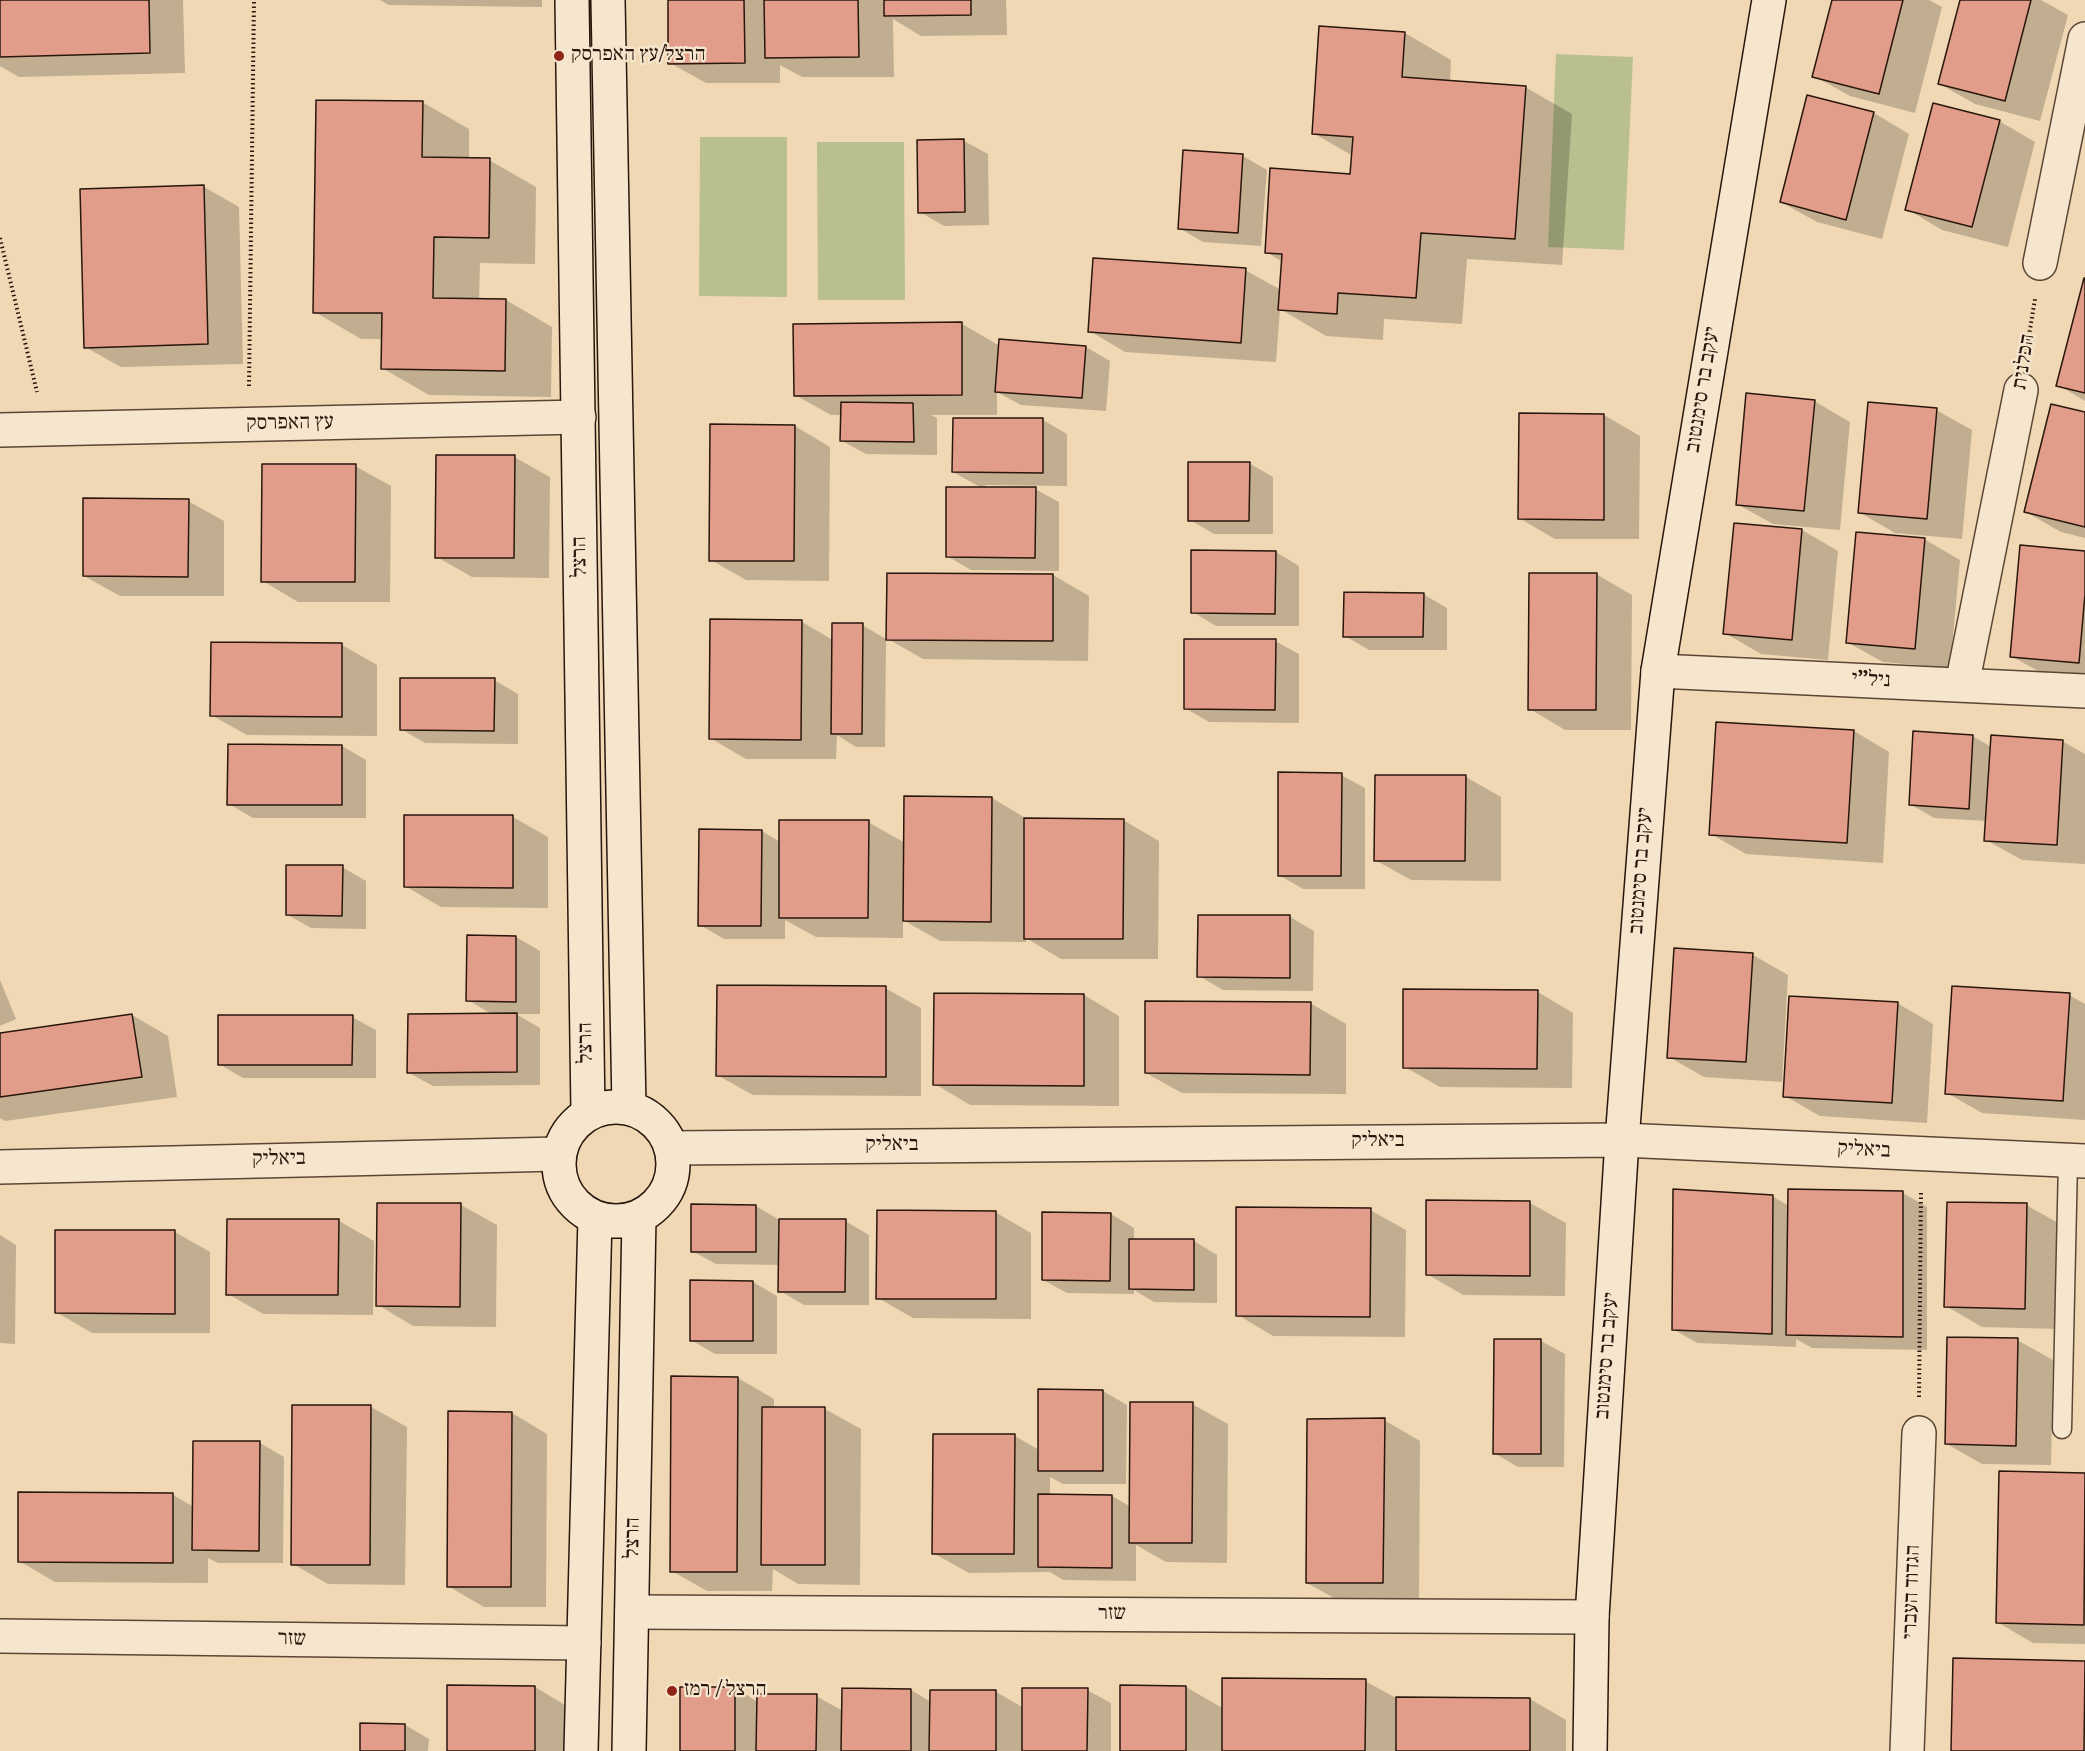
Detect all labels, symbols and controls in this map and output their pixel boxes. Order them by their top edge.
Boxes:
place label: הרצל/עץ האפרסק [571,43,706,69]
marker: הרצל/עץ האפרסק [552,49,566,63]
street label: יעקב בר סימנטוב [1682,325,1726,455]
street label: הכלנית [2008,332,2042,392]
street label: עץ האפרסק [246,411,334,437]
street label: הרצל [568,536,594,578]
street label: ניל"י [1851,667,1891,695]
street label: יעקב בר סימנטוב [1625,807,1659,935]
street label: הרצל [574,1022,600,1064]
street label: ביאליק [1351,1129,1405,1155]
street label: ביאליק [865,1133,919,1159]
street label: ביאליק [1837,1137,1891,1165]
street label: ביאליק [252,1147,306,1173]
street label: יעקב בר סימנטוב [1591,1292,1625,1420]
street label: הרצל [621,1517,647,1559]
street label: הגדוד העברי [1899,1544,1927,1640]
street label: שזר [1098,1602,1126,1628]
street label: שזר [278,1627,306,1653]
place label: הרצל / רמז [684,1678,767,1704]
marker: הרצל / רמז [665,1684,679,1698]

